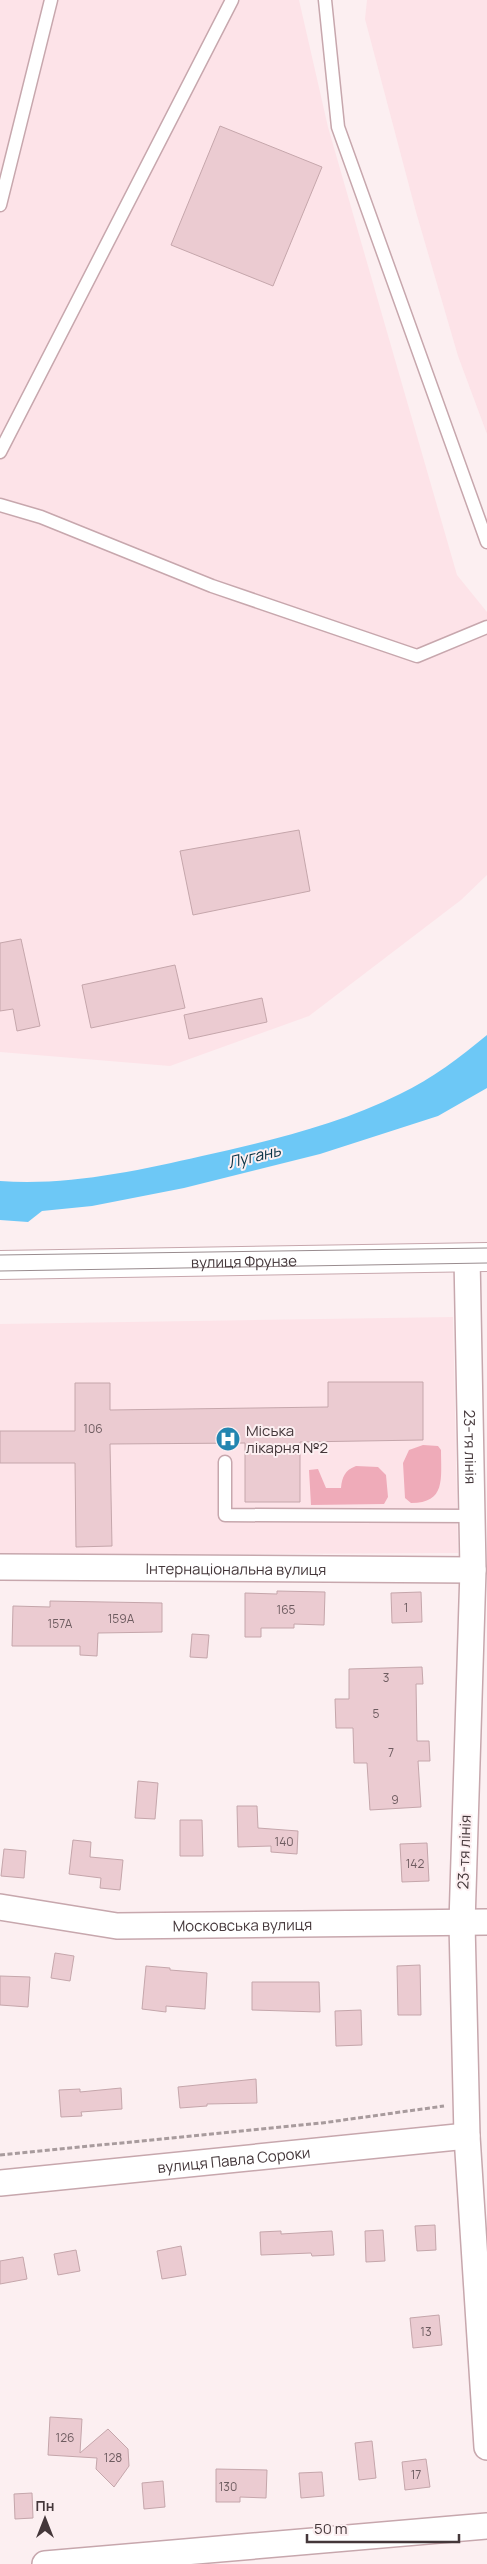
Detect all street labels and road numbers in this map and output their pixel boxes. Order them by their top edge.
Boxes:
street label: вулиця Фрунзе [191,1250,297,1272]
street label: 23-тя лінія [459,1409,482,1484]
street label: Інтернаціональна вулиця [146,1557,326,1580]
street label: 23-тя лінія [452,1814,476,1890]
street label: Московська вулиця [173,1913,312,1936]
street label: вулиця Павла Сороки [156,2141,311,2178]

